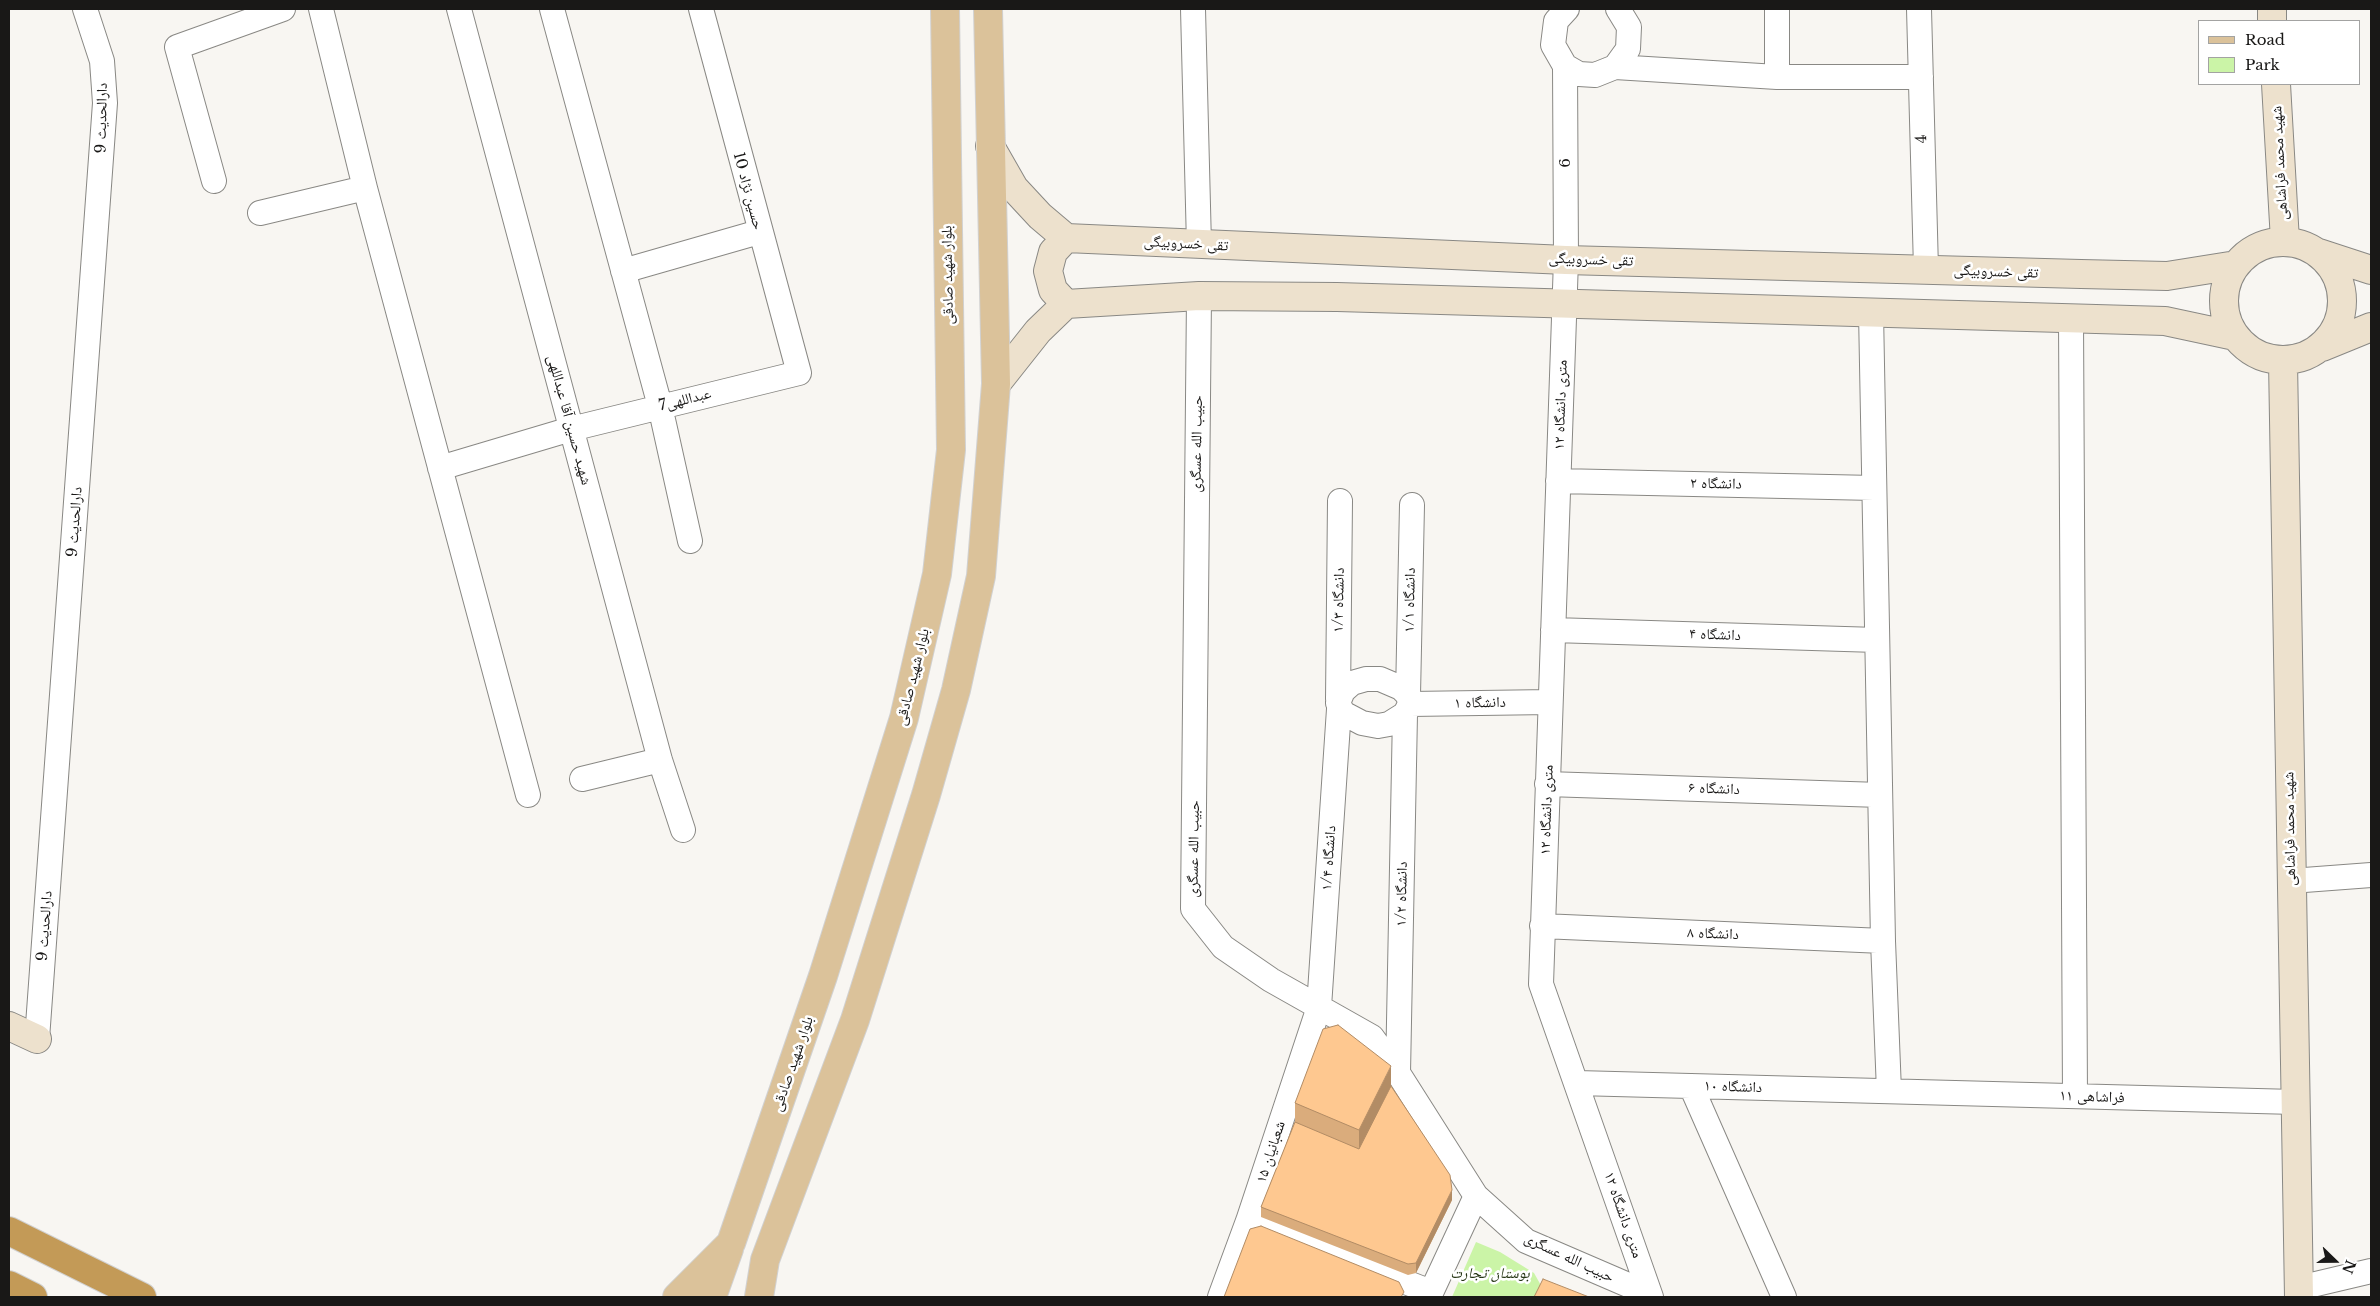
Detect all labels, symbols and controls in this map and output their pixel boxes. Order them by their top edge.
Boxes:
legend [2198,20,2360,85]
text: Road [2245,30,2285,49]
text: Park [2245,55,2280,74]
street label: دارالحدیث 9 [92,82,112,154]
street label: شهید محمد فراشاهی [2268,105,2292,221]
street label: 4 [1913,134,1931,144]
street label: حسین نژاد 10 [729,150,767,232]
street label: 6 [1557,158,1575,168]
street label: بلوار شهید صادقی [938,225,958,325]
street label: تقی خسروبیگی [1143,233,1229,255]
street label: تقی خسروبیگی [1548,250,1634,270]
street label: تقی خسروبیگی [1953,262,2039,282]
street label: شهید حسین آقا عبداللهی [543,353,595,487]
street label: ۱۲ متری دانشگاه [1550,360,1572,450]
street label: عبداللهی7 [657,385,713,415]
street label: حبیب الله عسگری [1187,395,1207,493]
street label: دانشگاه ۲ [1690,475,1742,493]
street label: دارالحدیث 9 [64,486,86,558]
street label: دانشگاه ۱/۳ [1329,567,1349,633]
street label: دانشگاه ۱/۱ [1400,567,1420,633]
street label: دانشگاه ۴ [1689,625,1741,645]
street label: بلوار شهید صادقی [892,627,934,727]
street label: دانشگاه ۱ [1454,694,1506,712]
street label: ۱۲ متری دانشگاه [1536,765,1558,855]
street label: شهید محمد فراشاهی [2280,772,2300,886]
street label: دانشگاه ۶ [1688,779,1740,799]
street label: حبیب الله عسگری [1184,800,1204,898]
street label: دانشگاه ۱/۴ [1318,825,1340,891]
street label: دانشگاه ۱/۲ [1392,861,1412,927]
street label: دارالحدیث 9 [34,890,56,962]
street label: دانشگاه ۸ [1687,924,1739,944]
street label: بلوار شهید صادقی [768,1014,818,1114]
street label: دانشگاه ۱۰ [1703,1077,1763,1097]
street label: فراشاهی ۱۱ [2059,1087,2125,1107]
street label: شعبانیان ۱۵ [1253,1119,1289,1185]
street label: ۱۲ متری دانشگاه [1600,1169,1646,1261]
street label: حبیب الله عسگری [1521,1229,1617,1287]
north arrow [2310,1236,2360,1286]
text: N [2338,1257,2360,1276]
park label: بوستان تجارت [1450,1265,1530,1283]

